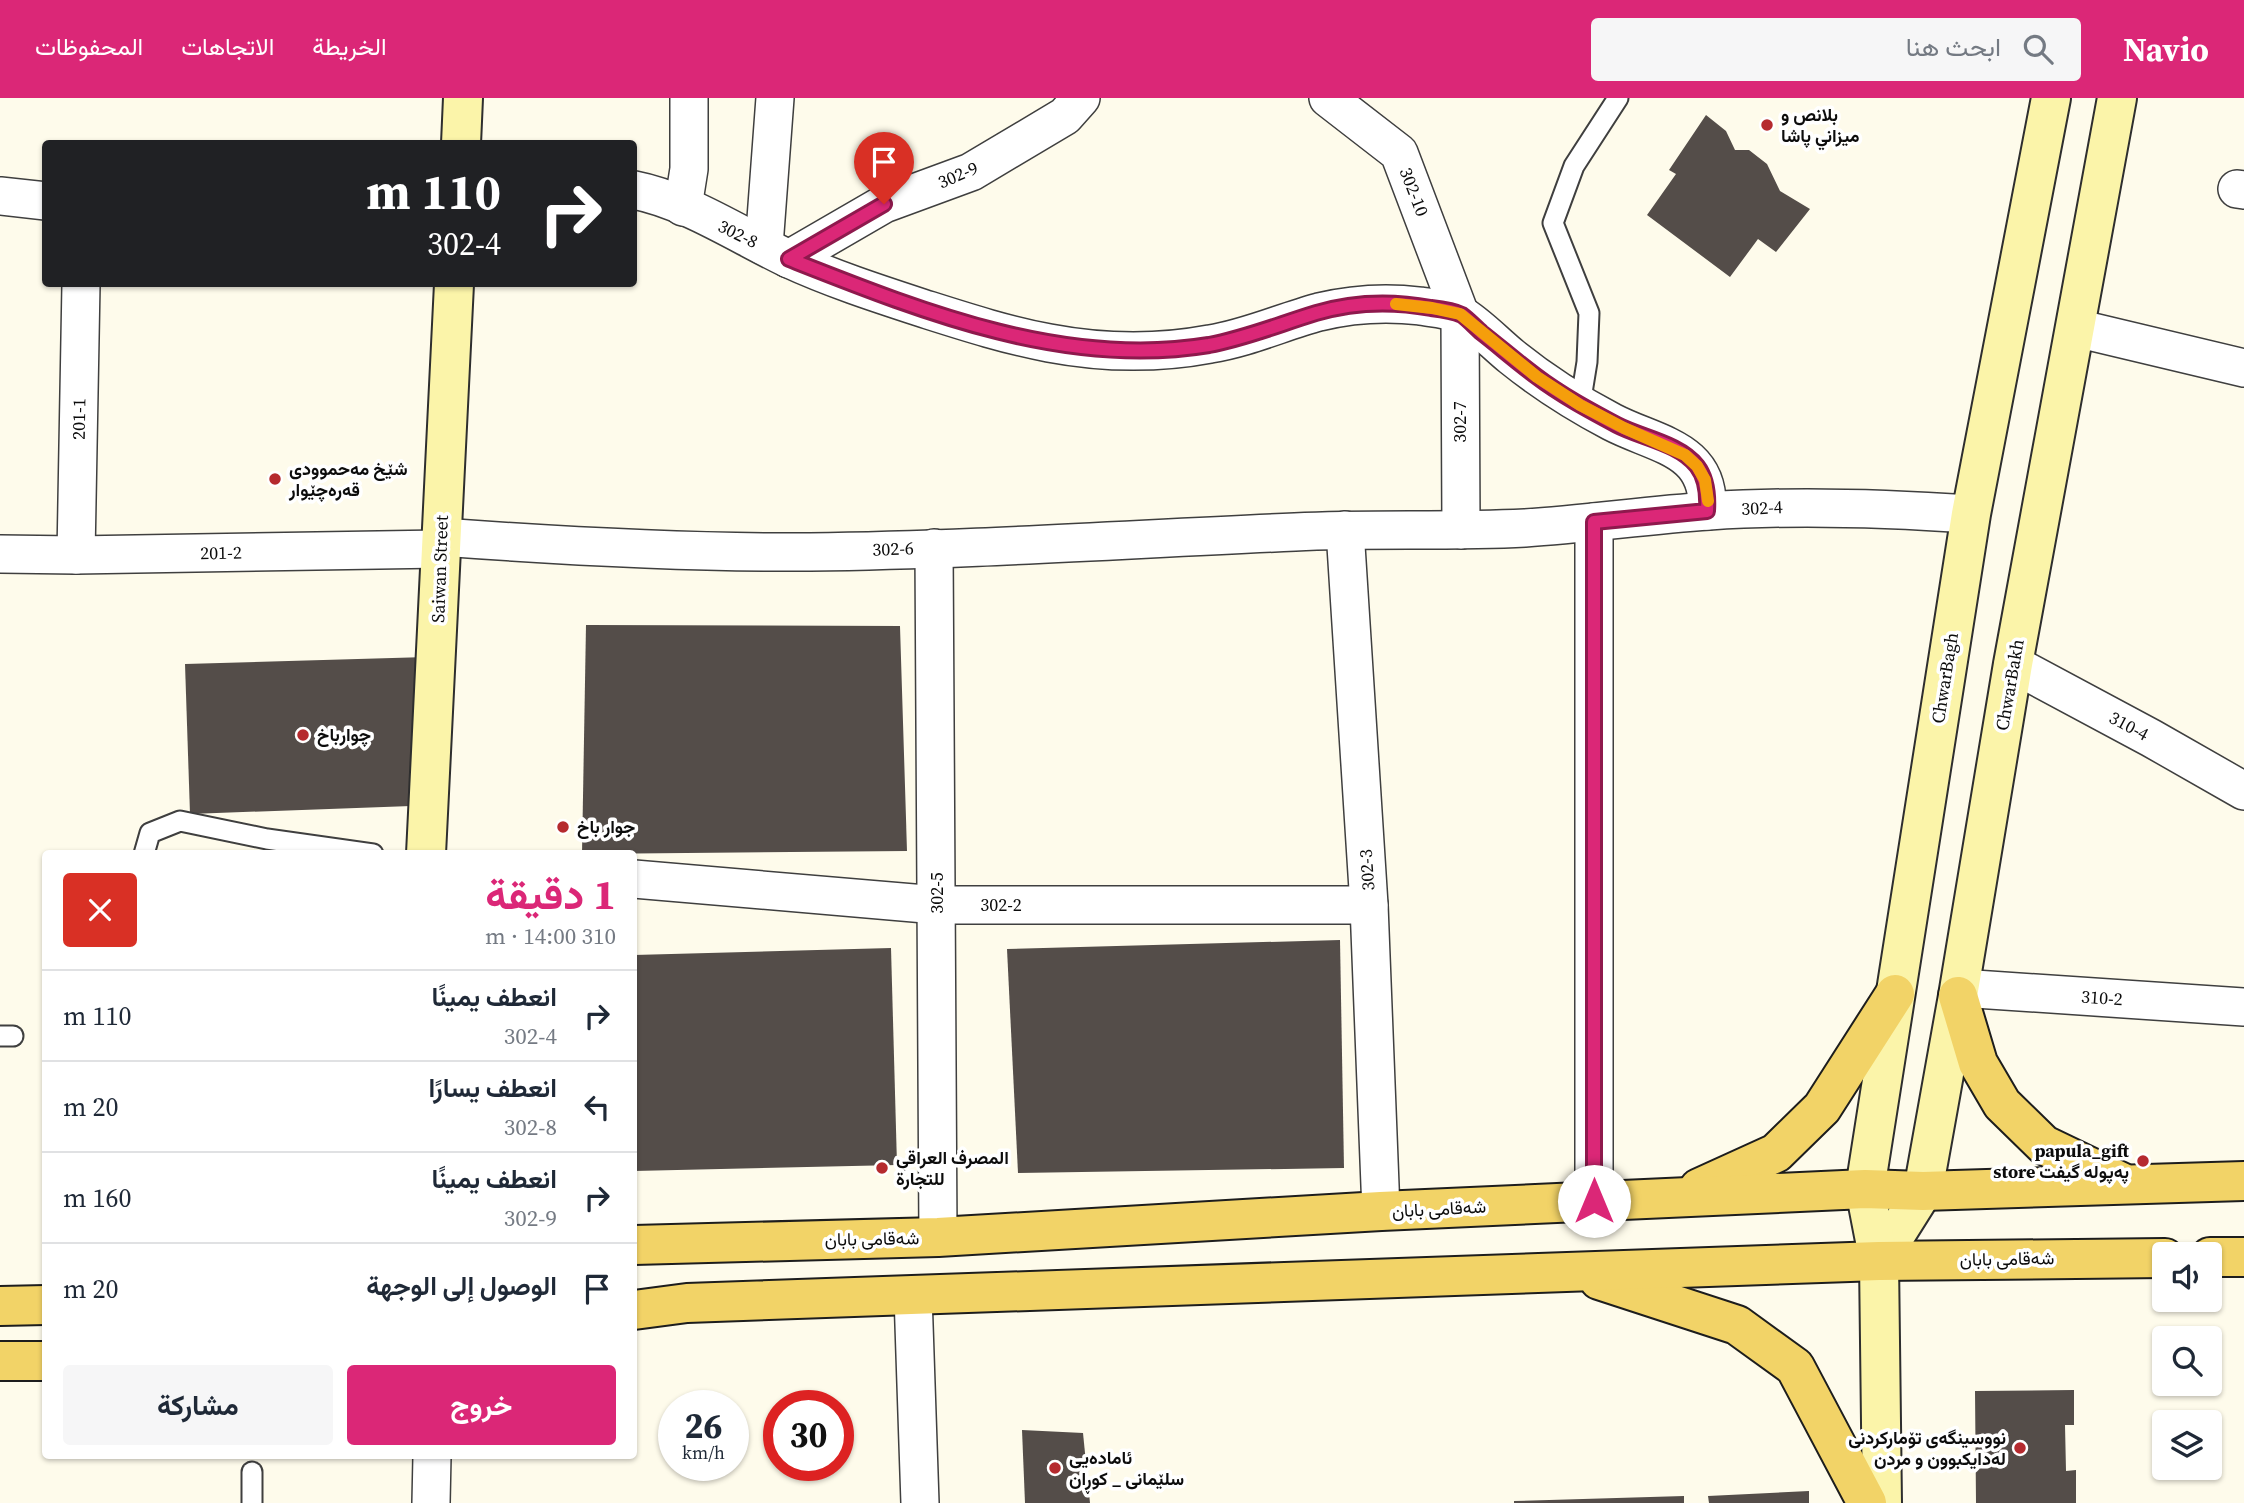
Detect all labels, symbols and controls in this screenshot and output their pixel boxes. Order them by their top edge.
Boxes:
search box [1591,18,2081,81]
text: Navio [2123,27,2209,72]
text: ابحث هنا [1906,29,2001,65]
text: المحفوظات [35,30,143,63]
text: الاتجاهات [181,30,274,63]
text: الخريطة [312,30,387,63]
icon: search [2019,30,2057,68]
place label: بلانص و ميزاني پاشا [1781,102,1860,151]
marker: بلانص و ميزاني پاشا [1759,117,1775,133]
pin [854,132,914,204]
icon: arrive [865,143,903,181]
street label: 302-9 [934,155,982,194]
text: 110 m [366,158,501,225]
street label: 302-10 [1394,164,1435,220]
icon: right [525,168,616,259]
street label: 302-8 [714,213,762,254]
text: 302-4 [427,222,501,266]
street label: 201-1 [66,398,91,440]
street label: 302-7 [1447,401,1472,443]
place label: شێخ مەحموودی قەرەچێوار [288,456,408,502]
marker: شێخ مەحموودی قەرەچێوار [267,471,283,487]
street label: 302-4 [1741,494,1783,521]
street label: Saiwan Street [425,515,454,623]
street label: 302-6 [872,535,914,562]
street label: 201-2 [200,540,242,565]
street label: ChwarBagh [1925,631,1964,725]
street label: ChwarBakh [1989,637,2030,733]
street label: 310-4 [2105,705,2153,746]
place label: چوارباخ [317,722,371,747]
marker: چوارباخ [295,727,311,743]
place label: جوار باخ [577,814,635,839]
marker: جوار باخ [555,819,571,835]
street label: 302-3 [1353,848,1380,892]
text: 1 دقيقة [485,865,616,923]
street label: 302-5 [924,872,949,914]
button: close [63,873,137,947]
street label: 302-2 [980,892,1022,917]
text: 310 m · 14:00 [485,920,616,952]
text: انعطف يمينًا [432,979,557,1015]
street label: 310-2 [2080,984,2124,1011]
icon: right [578,997,616,1035]
text: 110 m [63,998,132,1034]
text: 302-4 [504,1020,557,1052]
text: انعطف يسارًا [428,1070,557,1106]
icon: left [578,1088,616,1126]
text: 20 m [63,1089,119,1125]
text: 302-8 [504,1111,557,1143]
place label: papula_gift store پەپولە گیفت [1993,1138,2130,1184]
place label: المصرف العراقي للتجارة [896,1145,1009,1191]
marker: papula_gift store پەپولە گیفت [2135,1153,2151,1169]
marker: المصرف العراقي للتجارة [874,1160,890,1176]
text: انعطف يمينًا [432,1161,557,1197]
position arrow [1557,1164,1631,1238]
icon: right [578,1179,616,1217]
text: 160 m [63,1180,132,1216]
street label: شەقامی بابان [1391,1194,1487,1223]
text: 302-9 [504,1202,557,1234]
street label: شەقامی بابان [825,1225,919,1252]
map controls [2152,1242,2222,1480]
button: sound [2152,1242,2222,1312]
street label: شەقامی بابان [1960,1245,2054,1272]
text: الوصول إلى الوجهة [366,1268,557,1304]
icon: arrive [578,1270,616,1308]
text: 20 m [63,1271,119,1307]
button: search [2152,1326,2222,1396]
button: مشاركة [63,1365,333,1445]
button: خروج [347,1365,616,1445]
speed limit sign: 30 [763,1390,854,1481]
text: 26 [685,1402,722,1450]
button: layers [2152,1410,2222,1480]
place label: نووسینگەی تۆمارکردنی لەدایکبوون و مردن [1848,1425,2006,1471]
text: km/h [682,1440,725,1465]
marker: نووسینگەی تۆمارکردنی لەدایکبوون و مردن [2012,1440,2028,1456]
place label: ئامادەیی سلێمانی _ کوڕان [1069,1445,1184,1494]
marker: ئامادەیی سلێمانی _ کوڕان [1047,1460,1063,1476]

